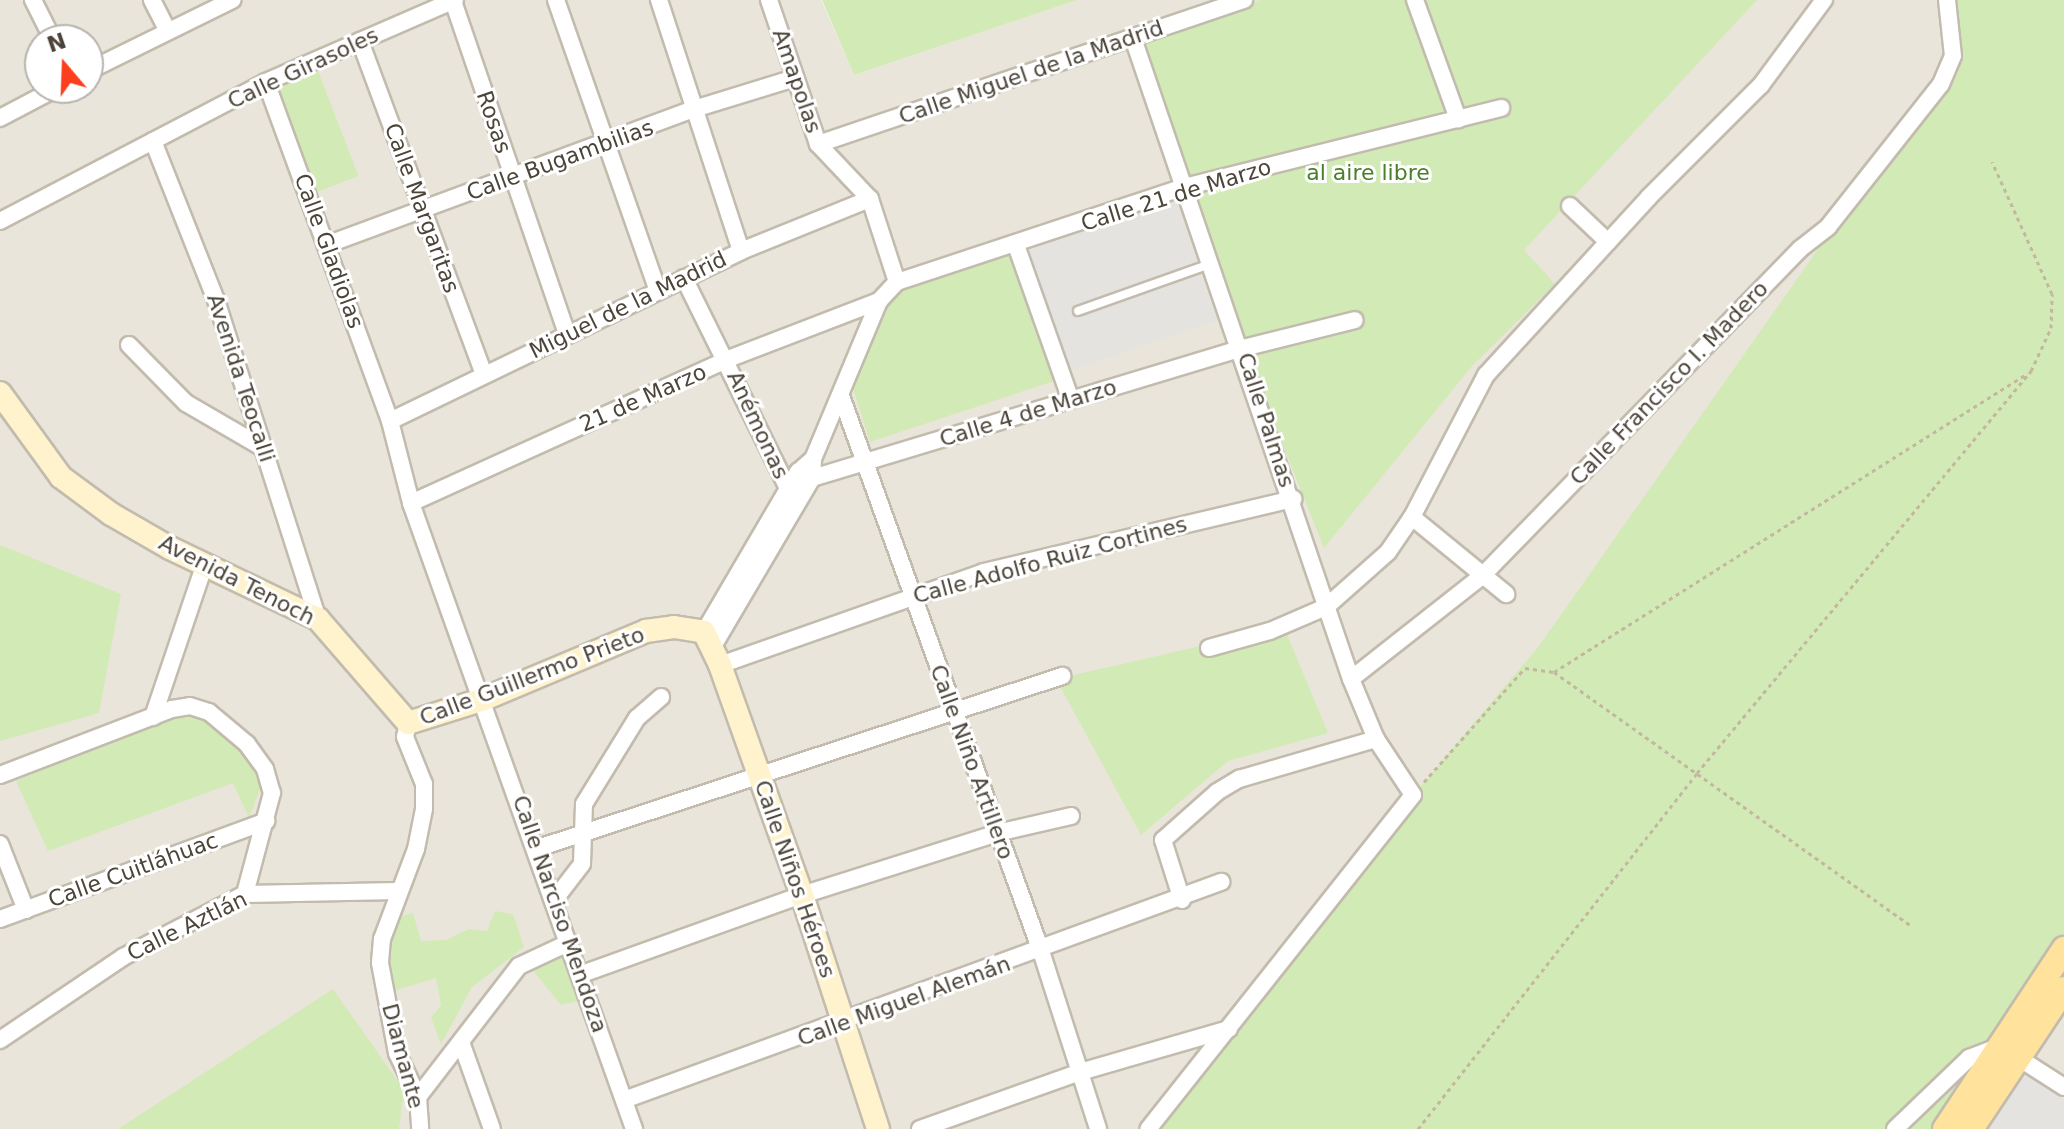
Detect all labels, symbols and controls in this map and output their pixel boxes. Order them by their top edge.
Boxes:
street label: Calle Miguel de la Madrid [895,14,1167,130]
street label: Calle Girasoles [223,22,383,114]
north arrow [24,24,104,104]
street label: Amapolas [767,25,827,137]
text: N [44,28,69,58]
street label: Rosas [471,87,517,157]
street label: Calle Bugambilias [463,114,657,206]
street label: Calle Margaritas [379,119,465,297]
street label: Calle 21 de Marzo [1078,153,1274,237]
park label: al aire libre [1306,160,1430,186]
street label: Calle Gladiolas [289,170,369,332]
street label: Miguel de la Madrid [525,246,731,364]
street label: Calle Francisco I. Madero [1564,275,1774,491]
street label: Avenida Teocalli [201,291,281,465]
street label: Calle Palmas [1232,349,1300,491]
street label: 21 de Marzo [576,358,710,438]
street label: Anémonas [721,367,795,483]
street label: Calle 4 de Marzo [936,374,1120,452]
street label: Calle Adolfo Ruiz Cortines [910,511,1190,609]
street label: Avenida Tenoch [155,529,319,631]
street label: Calle Guillermo Prieto [416,621,648,731]
street label: Calle Niño Artillero [925,661,1019,863]
street label: Calle Niños Héroes [749,777,841,981]
street label: Calle Narciso Mendoza [507,792,613,1036]
street label: Calle Cuitláhuac [45,827,221,913]
street label: Calle Aztlán [123,886,251,966]
street label: Calle Miguel Alemán [794,950,1014,1052]
street label: Diamante [376,1001,430,1111]

